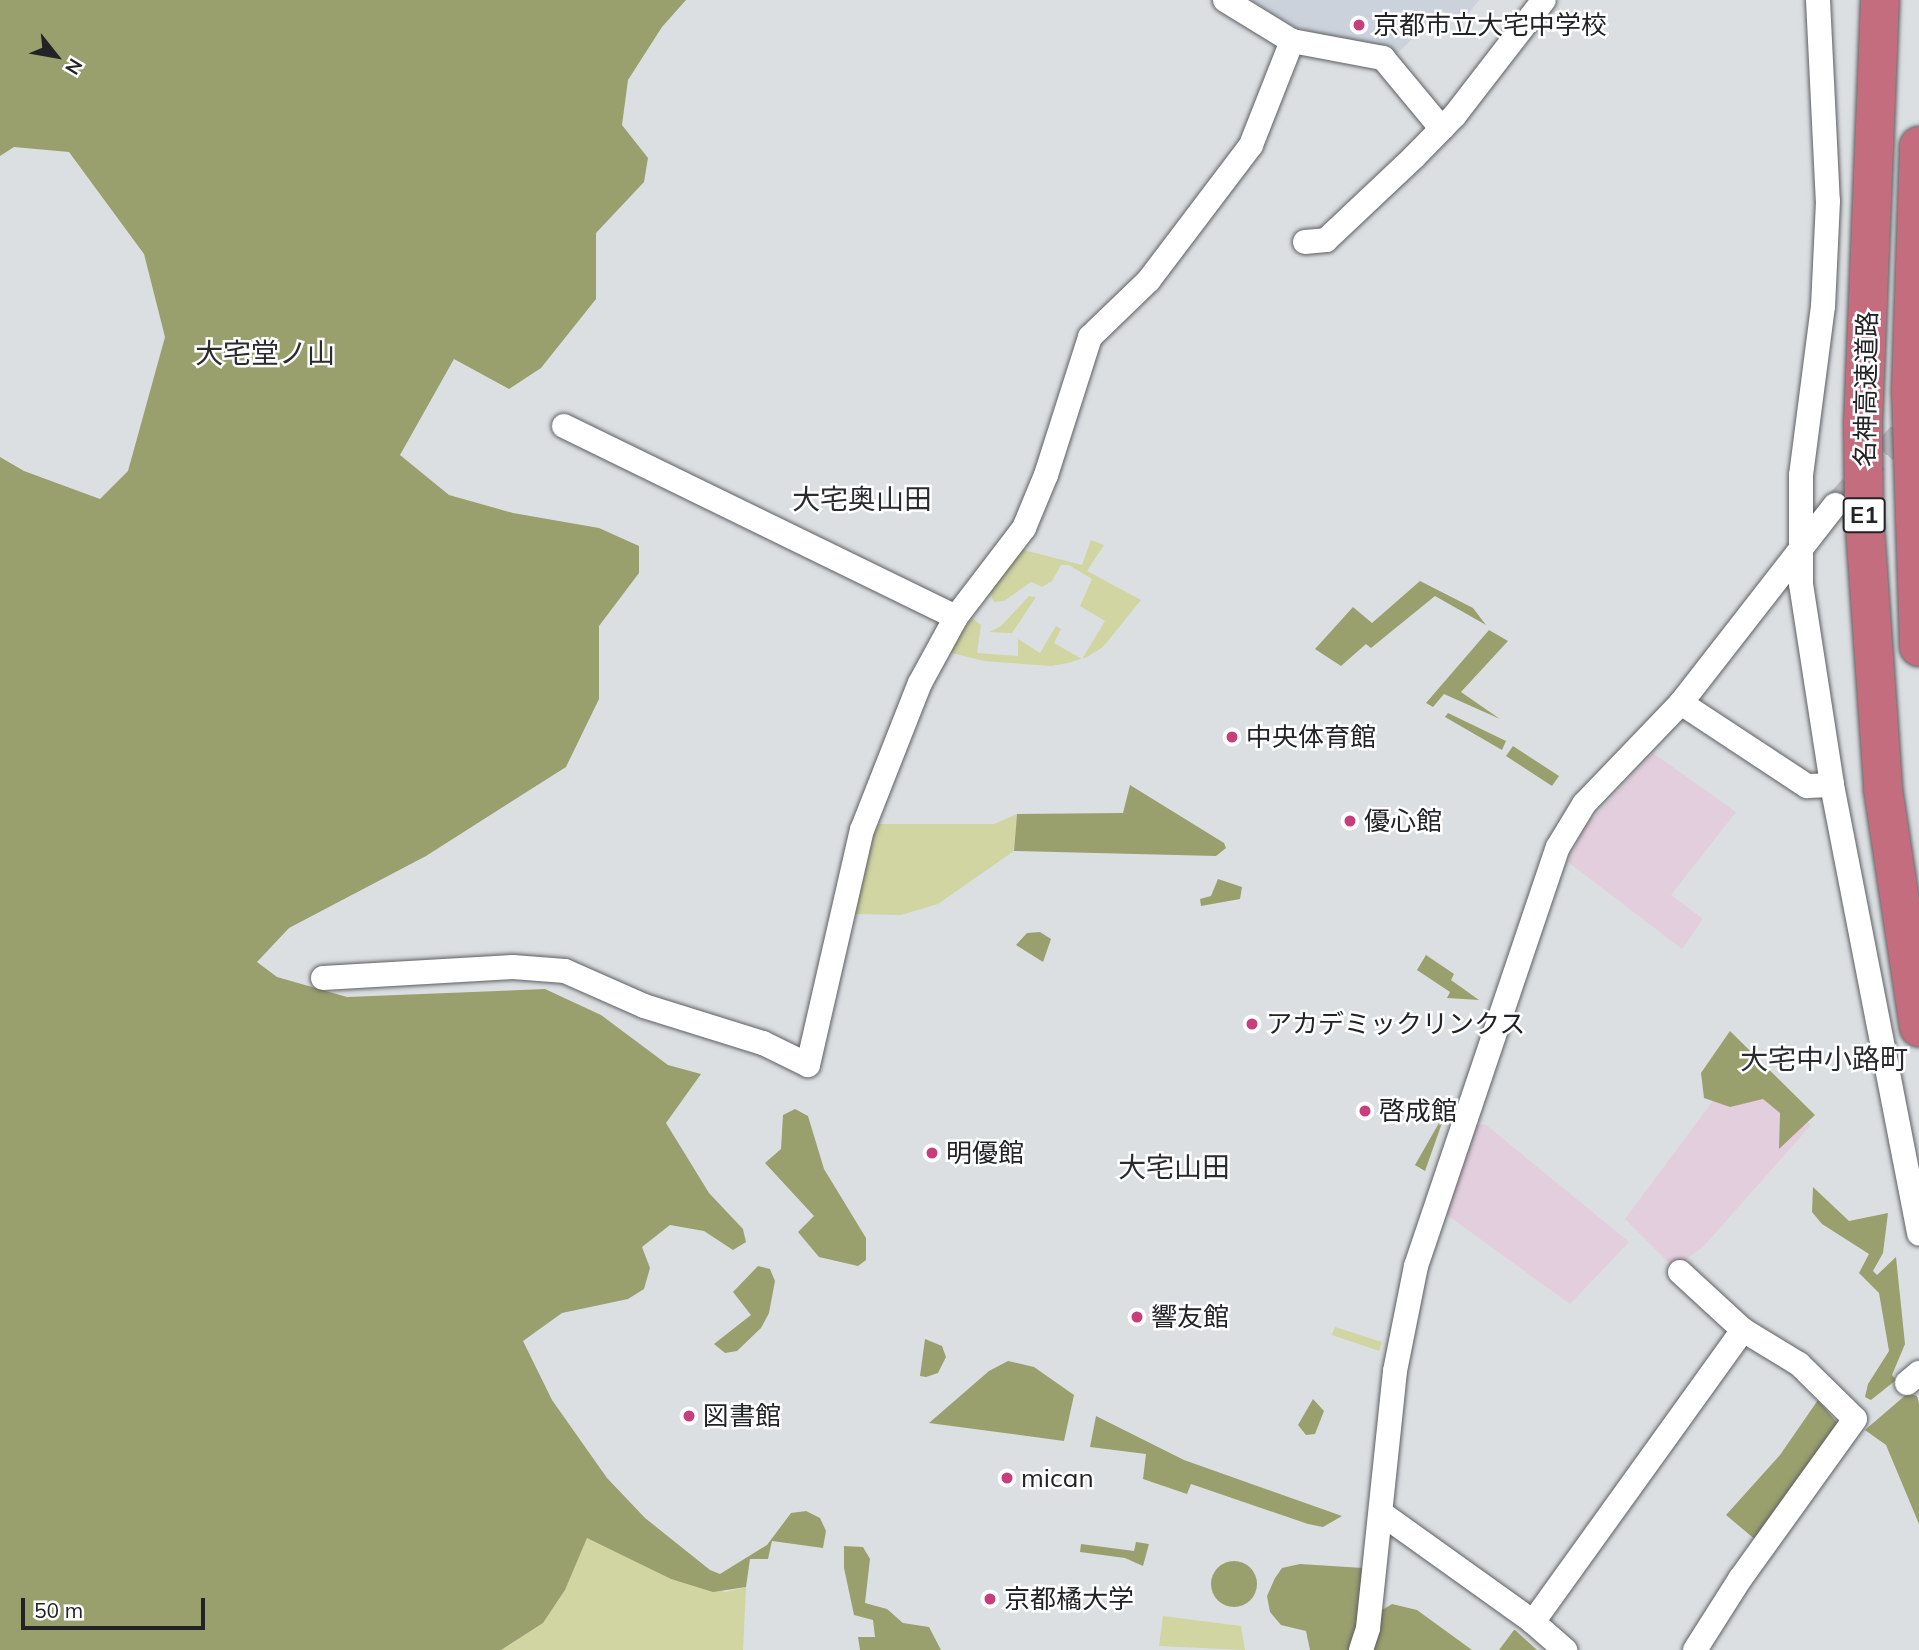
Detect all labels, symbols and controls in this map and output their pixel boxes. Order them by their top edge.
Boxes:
place label: 京都市立大宅中学校 [1373,9,1607,41]
marker: 京都市立大宅中学校 [1351,17,1367,33]
north arrow [21,21,91,91]
text: N [60,54,88,79]
street label: 名神高速道路 [1849,311,1883,467]
district label: 大宅堂ノ山 [195,336,335,370]
district label: 大宅奥山田 [792,482,932,516]
road number: E1 [1841,494,1887,536]
place label: 中央体育館 [1246,721,1376,753]
marker: 中央体育館 [1224,729,1240,745]
place label: 優心館 [1364,805,1442,837]
marker: 優心館 [1342,813,1358,829]
place label: アカデミックリンクス [1266,1008,1526,1040]
marker: アカデミックリンクス [1244,1016,1260,1032]
district label: 大宅中小路町 [1740,1042,1908,1076]
place label: 啓成館 [1379,1095,1457,1127]
marker: 啓成館 [1357,1103,1373,1119]
place label: 明優館 [946,1137,1024,1169]
marker: 明優館 [924,1145,940,1161]
district label: 大宅山田 [1118,1150,1230,1184]
place label: 響友館 [1151,1301,1229,1333]
marker: 響友館 [1129,1309,1145,1325]
place label: 図書館 [703,1400,781,1432]
marker: 図書館 [681,1408,697,1424]
place label: mican [1021,1462,1094,1494]
marker: mican [999,1470,1015,1486]
place label: 京都橘大学 [1004,1583,1134,1615]
scale bar [24,1584,208,1628]
marker: 京都橘大学 [982,1591,998,1607]
text: 50 m [34,1597,83,1623]

